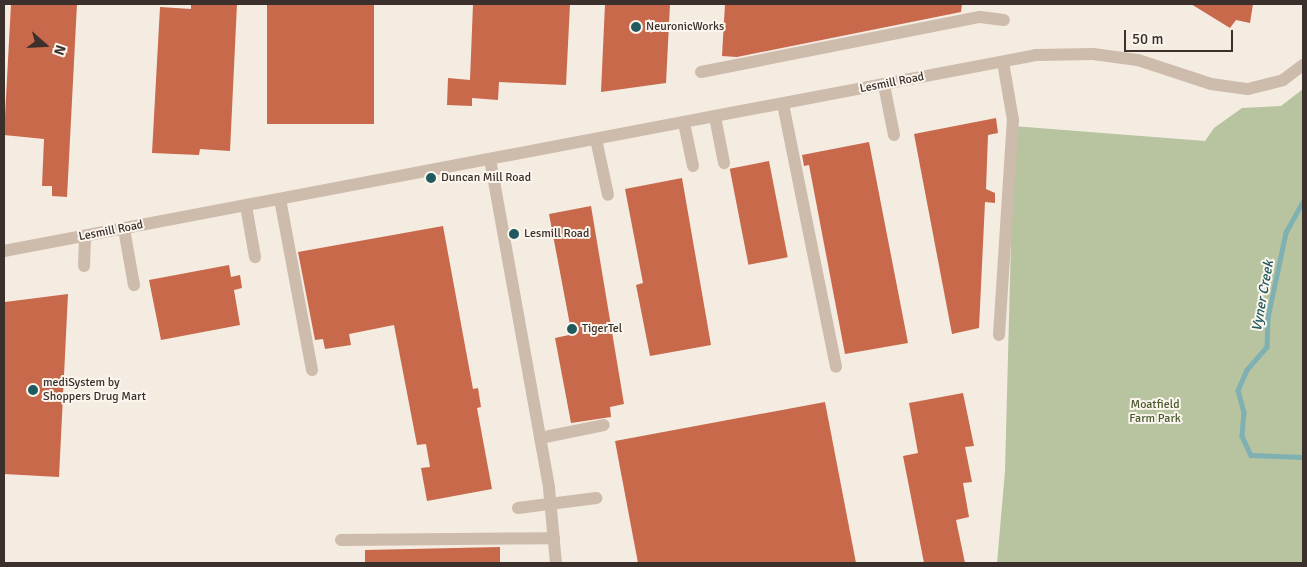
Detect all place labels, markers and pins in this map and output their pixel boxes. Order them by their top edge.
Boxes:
place label: NeuronicWorks [646,20,724,34]
marker: NeuronicWorks [630,21,642,33]
place label: Duncan Mill Road [441,171,531,185]
marker: Duncan Mill Road [425,172,437,184]
place label: Lesmill Road [524,227,589,241]
marker: Lesmill Road [508,228,520,240]
place label: TigerTel [582,322,622,336]
marker: TigerTel [566,323,578,335]
place label: mediSystem by Shoppers Drug Mart [43,376,146,404]
marker: mediSystem by Shoppers Drug Mart [27,384,39,396]

